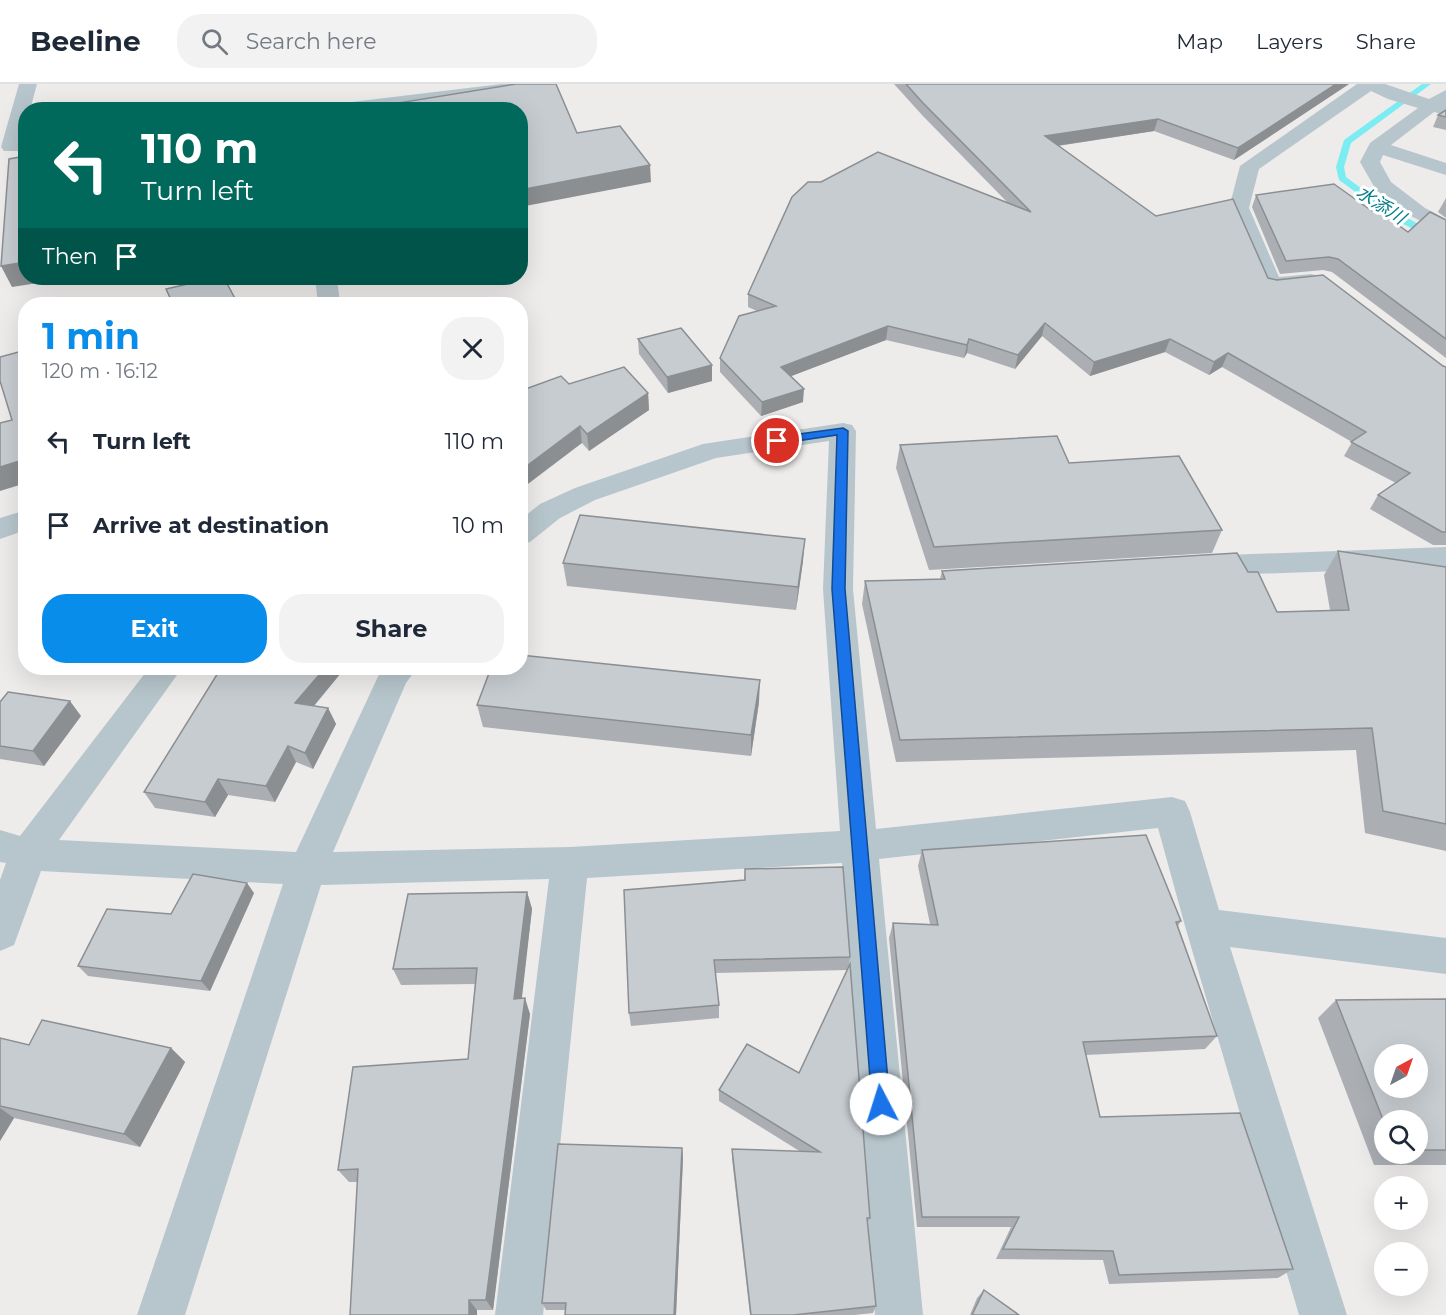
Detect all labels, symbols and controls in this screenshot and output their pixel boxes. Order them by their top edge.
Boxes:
search box [177,14,597,68]
text: Beeline [30,24,141,58]
icon: search [198,25,231,58]
text: Search here [246,28,377,55]
text: Map [1176,29,1223,54]
text: Layers [1256,29,1323,54]
text: Share [1356,29,1416,54]
text: 110 m [141,122,258,174]
icon: left [42,126,120,204]
text: Turn left [141,174,254,207]
water label: 水添川 [1352,181,1411,230]
icon: arrive [110,240,143,273]
text: Then [42,243,98,270]
text: 1 min [42,314,140,358]
button: close [441,317,504,380]
text: 120 m · 16:12 [42,359,158,383]
pin [751,415,802,466]
icon: arrive [760,424,793,457]
icon: left [42,425,75,458]
text: Turn left [93,428,191,455]
text: 110 m [444,428,504,455]
icon: arrive [42,509,75,542]
text: Arrive at destination [93,512,329,539]
text: 10 m [452,512,504,539]
button: Exit [42,594,267,663]
button: Share [279,594,504,663]
north arrow [1374,1044,1428,1098]
map controls [1374,1044,1428,1296]
position arrow [849,1072,913,1136]
button: search [1374,1110,1428,1164]
button: + [1374,1176,1428,1230]
button: − [1374,1242,1428,1296]

